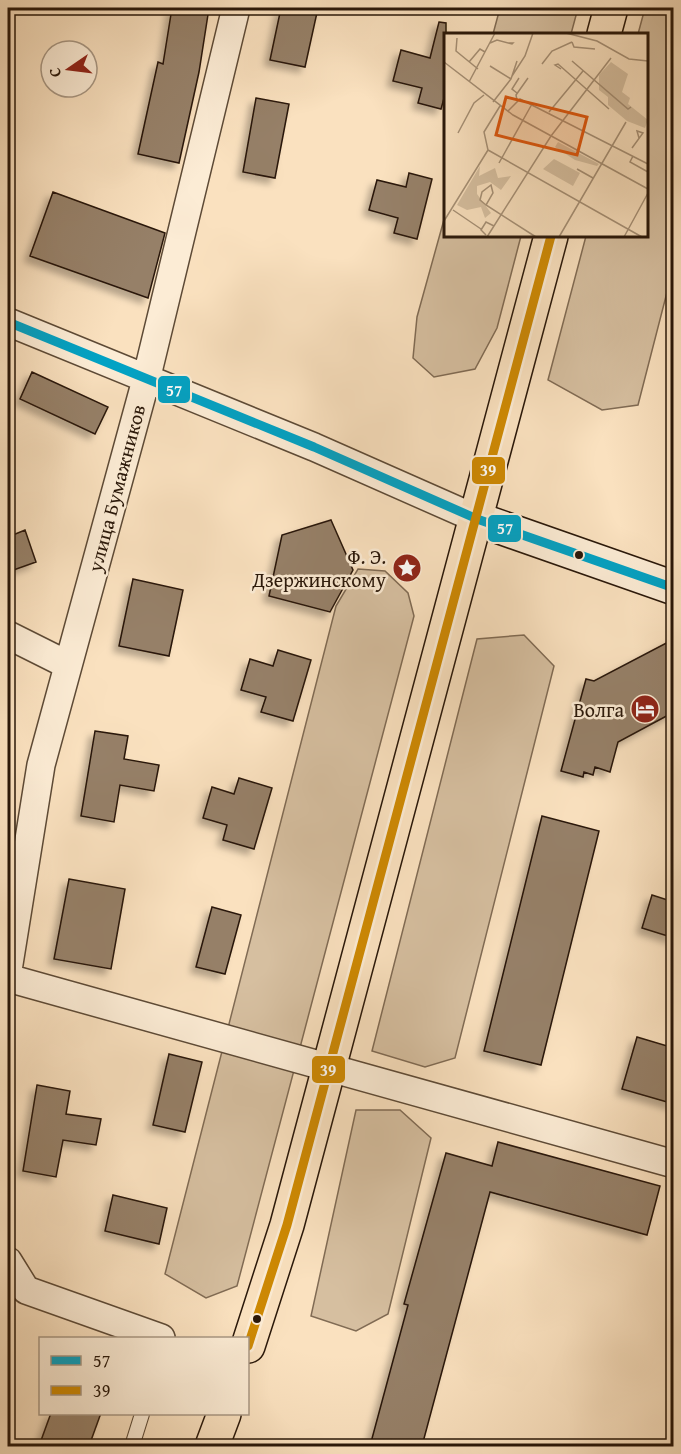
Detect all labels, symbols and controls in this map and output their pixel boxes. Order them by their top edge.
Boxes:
inset map [444,33,648,237]
north arrow [39,39,99,99]
text: С [42,65,67,80]
line badge: 57 [157,375,191,404]
text: 57 [166,378,182,402]
street label: улица Бумажников [79,401,152,576]
line badge: 39 [471,456,506,485]
text: 39 [480,458,496,482]
line badge: 57 [487,514,522,543]
text: 57 [497,516,513,540]
place label: Ф. Э. Дзержинскому [251,542,386,594]
unlabelled marker [573,549,585,561]
place icon: Ф. Э. Дзержинскому [391,552,423,584]
hotel icon: Волга [629,693,661,725]
place label: Волга [573,695,624,724]
line badge: 39 [311,1055,346,1084]
text: 39 [320,1058,336,1082]
unlabelled marker [251,1313,263,1325]
legend [39,1337,249,1415]
text: 57 [93,1347,110,1374]
text: 39 [93,1377,110,1404]

